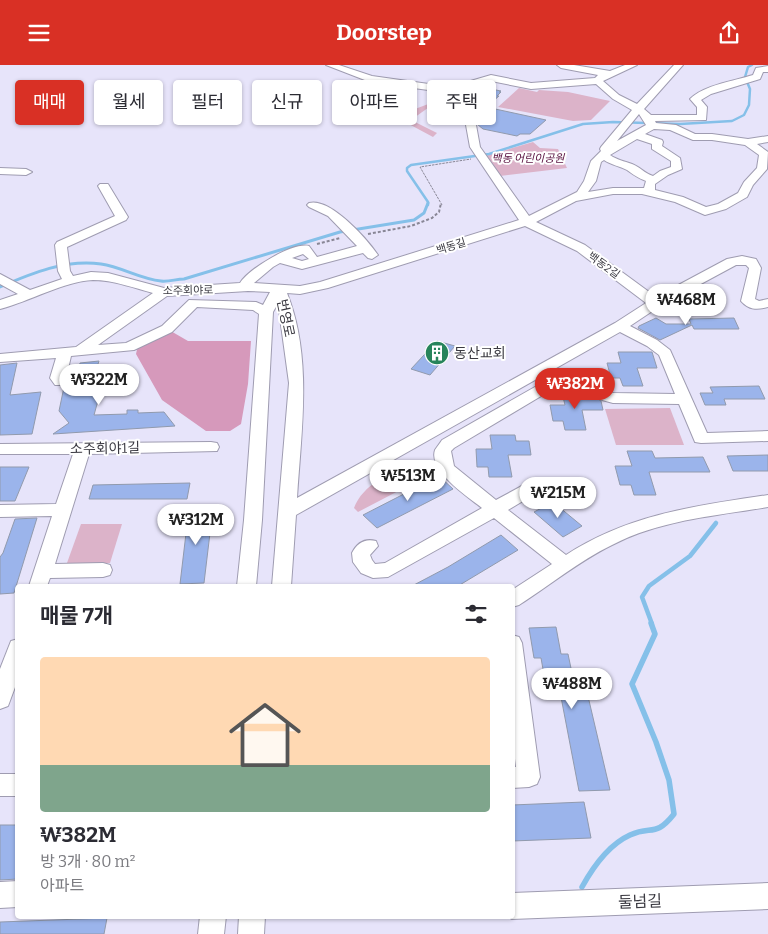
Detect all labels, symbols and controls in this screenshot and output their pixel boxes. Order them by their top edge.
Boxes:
icon: menu [25,19,53,47]
text: Doorstep [336,19,432,46]
icon: share [715,19,743,47]
chip: 매매 [15,80,84,125]
chip: 월세 [94,80,163,125]
chip: 필터 [173,80,242,125]
chip: 신규 [252,80,322,125]
chip: 아파트 [332,80,417,125]
chip: 주택 [427,80,496,125]
park label: 백동 어린이공원 [492,152,565,165]
street label: 백동길 [435,236,468,257]
street label: 백동2길 [585,249,622,281]
pin: ₩468M [651,283,721,326]
street label: 소주회야로 [163,284,213,297]
text: ₩468M [656,290,716,309]
street label: 번영로 [273,297,298,339]
building icon: 동산교회 [424,340,450,366]
place label: 동산교회 [454,345,506,362]
pin: ₩322M [64,363,134,406]
pin: ₩382M [540,367,610,410]
text: ₩322M [70,370,128,389]
text: ₩382M [546,374,604,393]
street label: 소주회야1길 [70,439,140,458]
pin: ₩513M [373,459,443,502]
text: ₩513M [380,466,436,485]
pin: ₩215M [523,477,593,519]
text: ₩215M [530,483,586,502]
pin: ₩312M [161,503,231,546]
text: ₩312M [168,510,224,529]
icon: filters [462,600,490,628]
text: 매물 7개 [40,603,113,629]
pin: ₩488M [537,667,607,710]
text: ₩488M [542,674,602,693]
icon: home [220,690,310,780]
text: ₩382M [40,822,116,848]
text: 방 3개 · 80 m² [40,852,136,871]
text: 아파트 [40,876,84,895]
street label: 둘넘길 [618,891,662,912]

